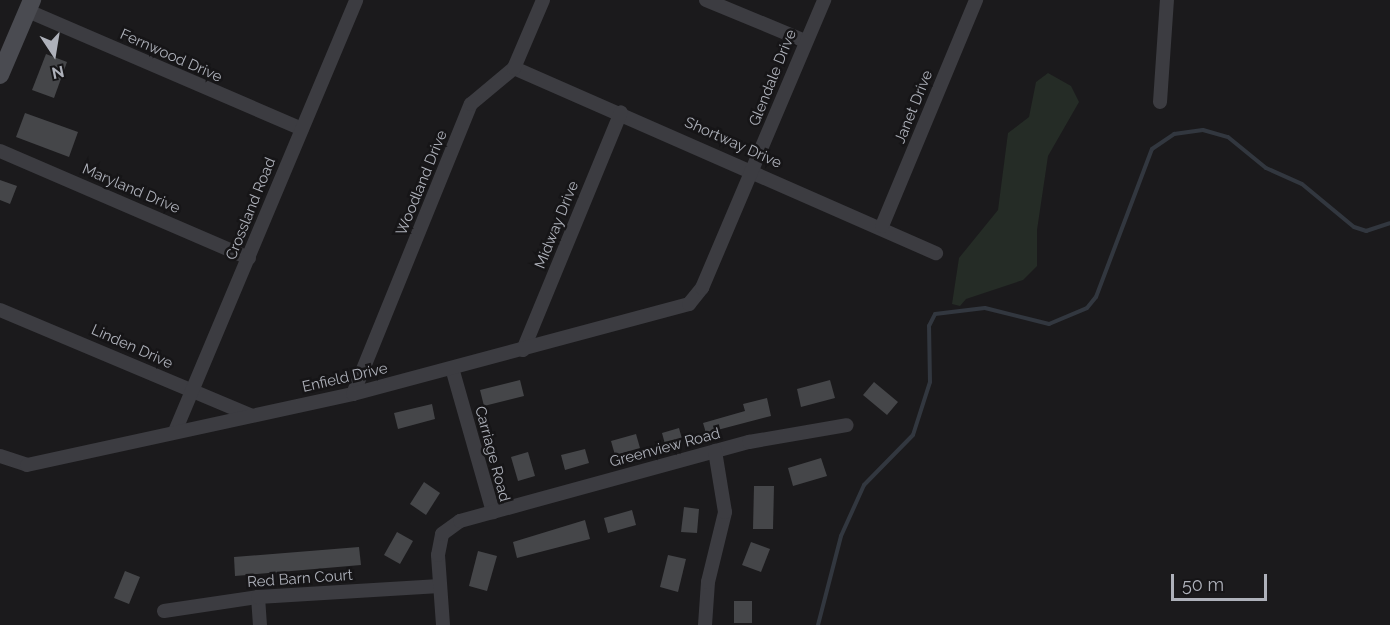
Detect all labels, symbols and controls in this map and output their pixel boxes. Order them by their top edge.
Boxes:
north arrow [24,24,84,84]
street label: Fernwood Drive [117,25,225,87]
street label: Glendale Drive [745,27,801,129]
text: N [50,62,66,83]
street label: Janet Drive [891,68,937,146]
street label: Shortway Drive [681,113,785,173]
street label: Woodland Drive [393,128,451,238]
street label: Crossland Road [222,155,280,263]
street label: Maryland Drive [79,160,183,218]
street label: Midway Drive [531,178,583,272]
street label: Linden Drive [88,321,176,373]
street label: Enfield Drive [301,359,389,397]
street label: Carriage Road [471,404,513,504]
street label: Greenview Road [608,425,722,471]
scale bar [1174,562,1270,600]
street label: Red Barn Court [247,566,353,592]
text: 50 m [1182,574,1224,595]

